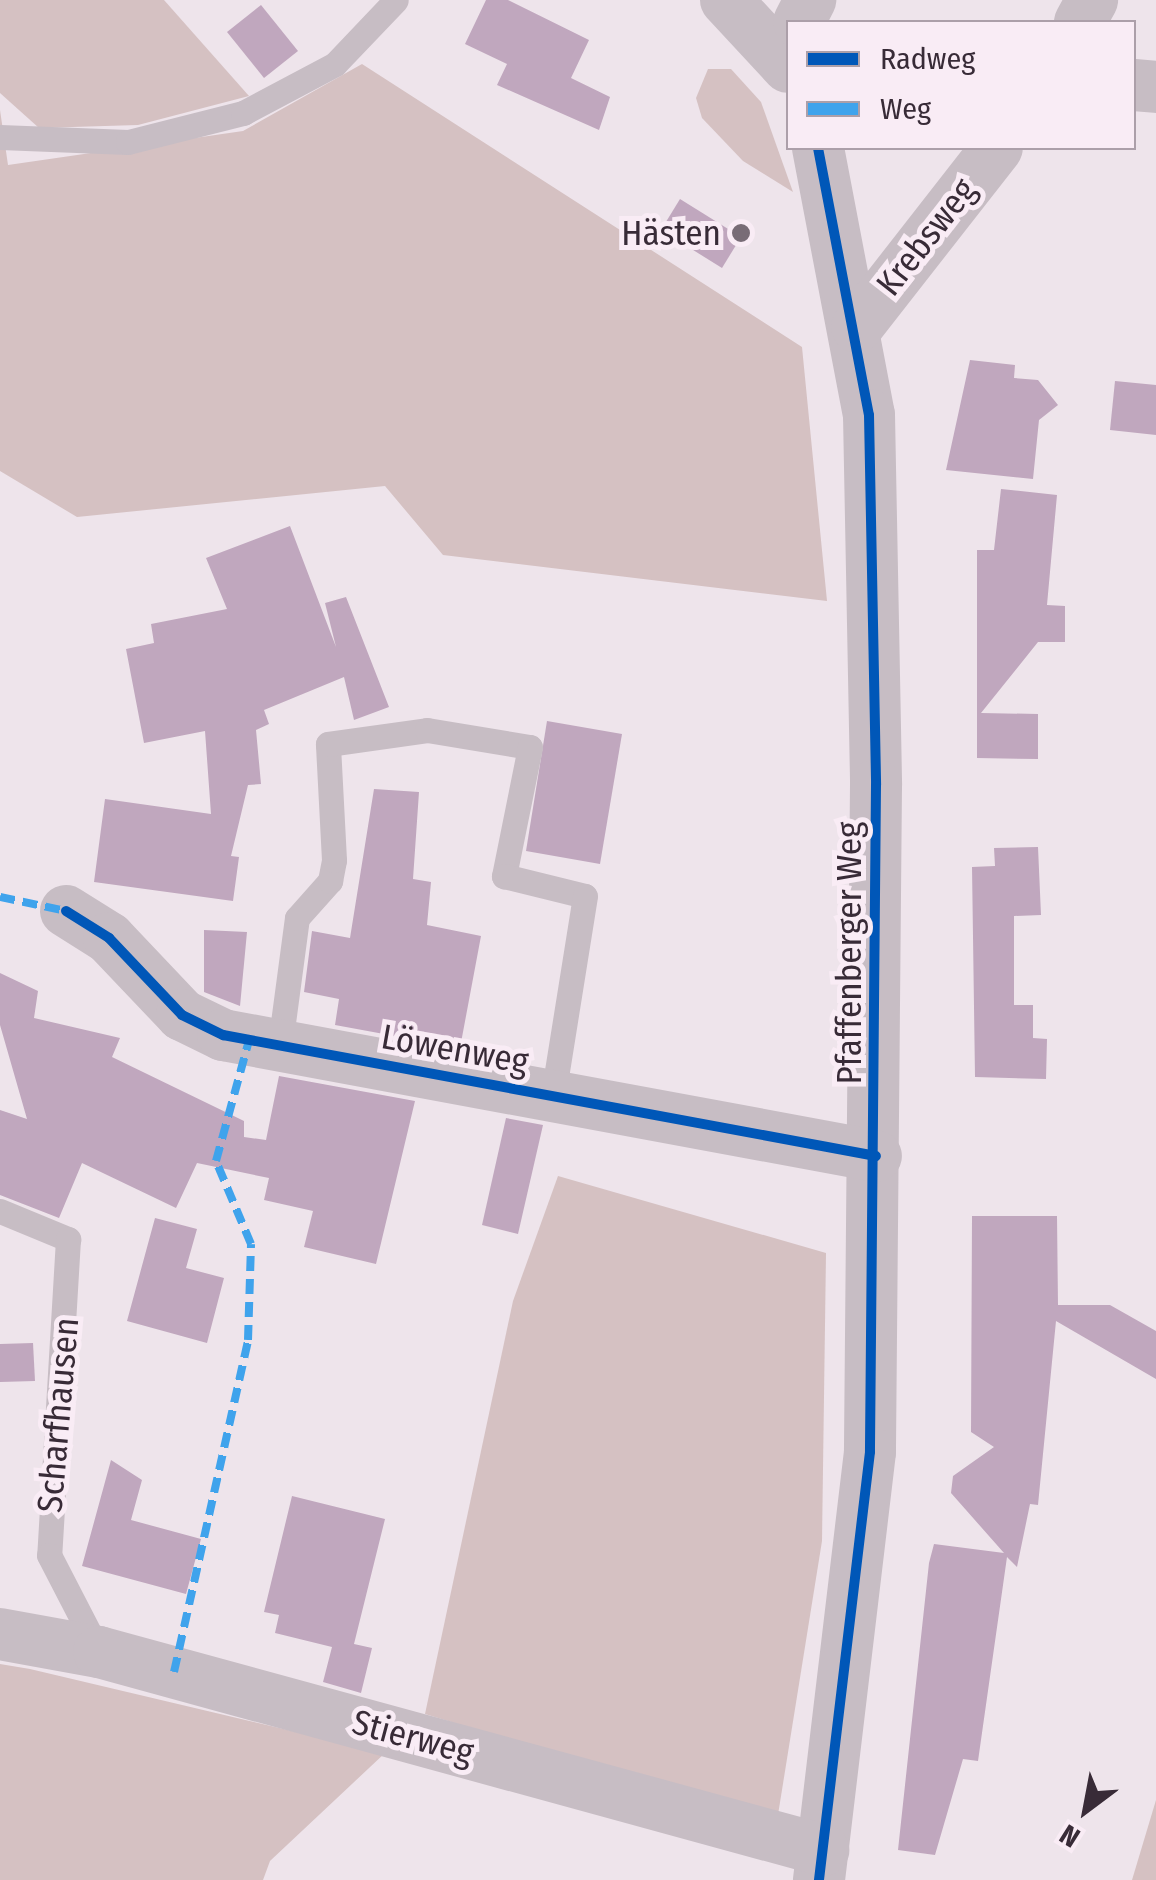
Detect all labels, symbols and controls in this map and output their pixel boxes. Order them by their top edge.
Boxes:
legend [786,20,1136,150]
text: Radweg [880,41,975,77]
text: Weg [880,91,931,127]
street label: Krebsweg [867,170,985,304]
place label: Hästen [621,212,721,254]
marker: Hästen [730,222,752,244]
street label: Pfaffenberger Weg [828,822,870,1084]
street label: Löwenweg [378,1015,532,1083]
street label: Scharfhausen [29,1316,87,1514]
street label: Stierweg [348,1701,478,1773]
north arrow [1036,1760,1136,1860]
text: N [1054,1817,1086,1854]

